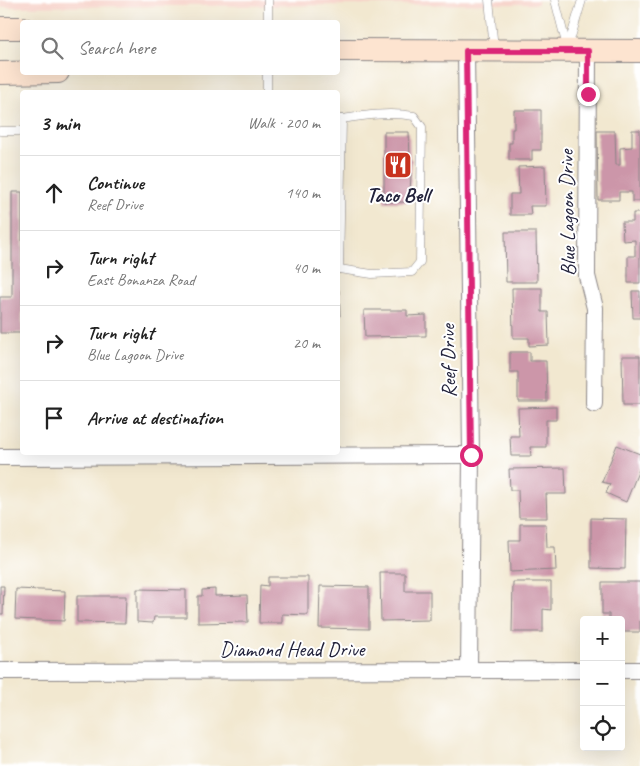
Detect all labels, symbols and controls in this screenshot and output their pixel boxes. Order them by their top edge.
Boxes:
search box [20,20,340,75]
icon: search [38,34,66,62]
text: Search here [78,36,155,60]
route end [577,83,600,106]
text: 3 min [40,110,80,136]
text: Walk · 200 m [248,113,320,133]
street label: Blue Lagoon Drive [553,147,581,276]
restaurant icon: Taco Bell [383,150,413,180]
text: Continue [87,171,144,195]
icon: ahead [40,179,68,207]
place label: Taco Bell [367,182,434,208]
text: 140 m [286,183,320,203]
text: Reef Drive [87,195,143,215]
text: Turn right [87,246,154,270]
icon: right [40,254,68,282]
text: 40 m [293,258,320,278]
text: East Bonanza Road [87,270,195,290]
text: Turn right [87,321,154,345]
street label: Reef Drive [434,322,462,398]
icon: right [40,329,68,357]
text: 20 m [293,333,320,353]
text: Blue Lagoon Drive [87,345,183,365]
icon: arrive [40,404,68,432]
text: Arrive at destination [87,406,223,430]
route start [460,444,483,467]
map controls [580,616,625,751]
button: + [580,616,625,661]
street label: Diamond Head Drive [220,636,366,662]
button: − [580,661,625,706]
button: locate [580,706,625,751]

